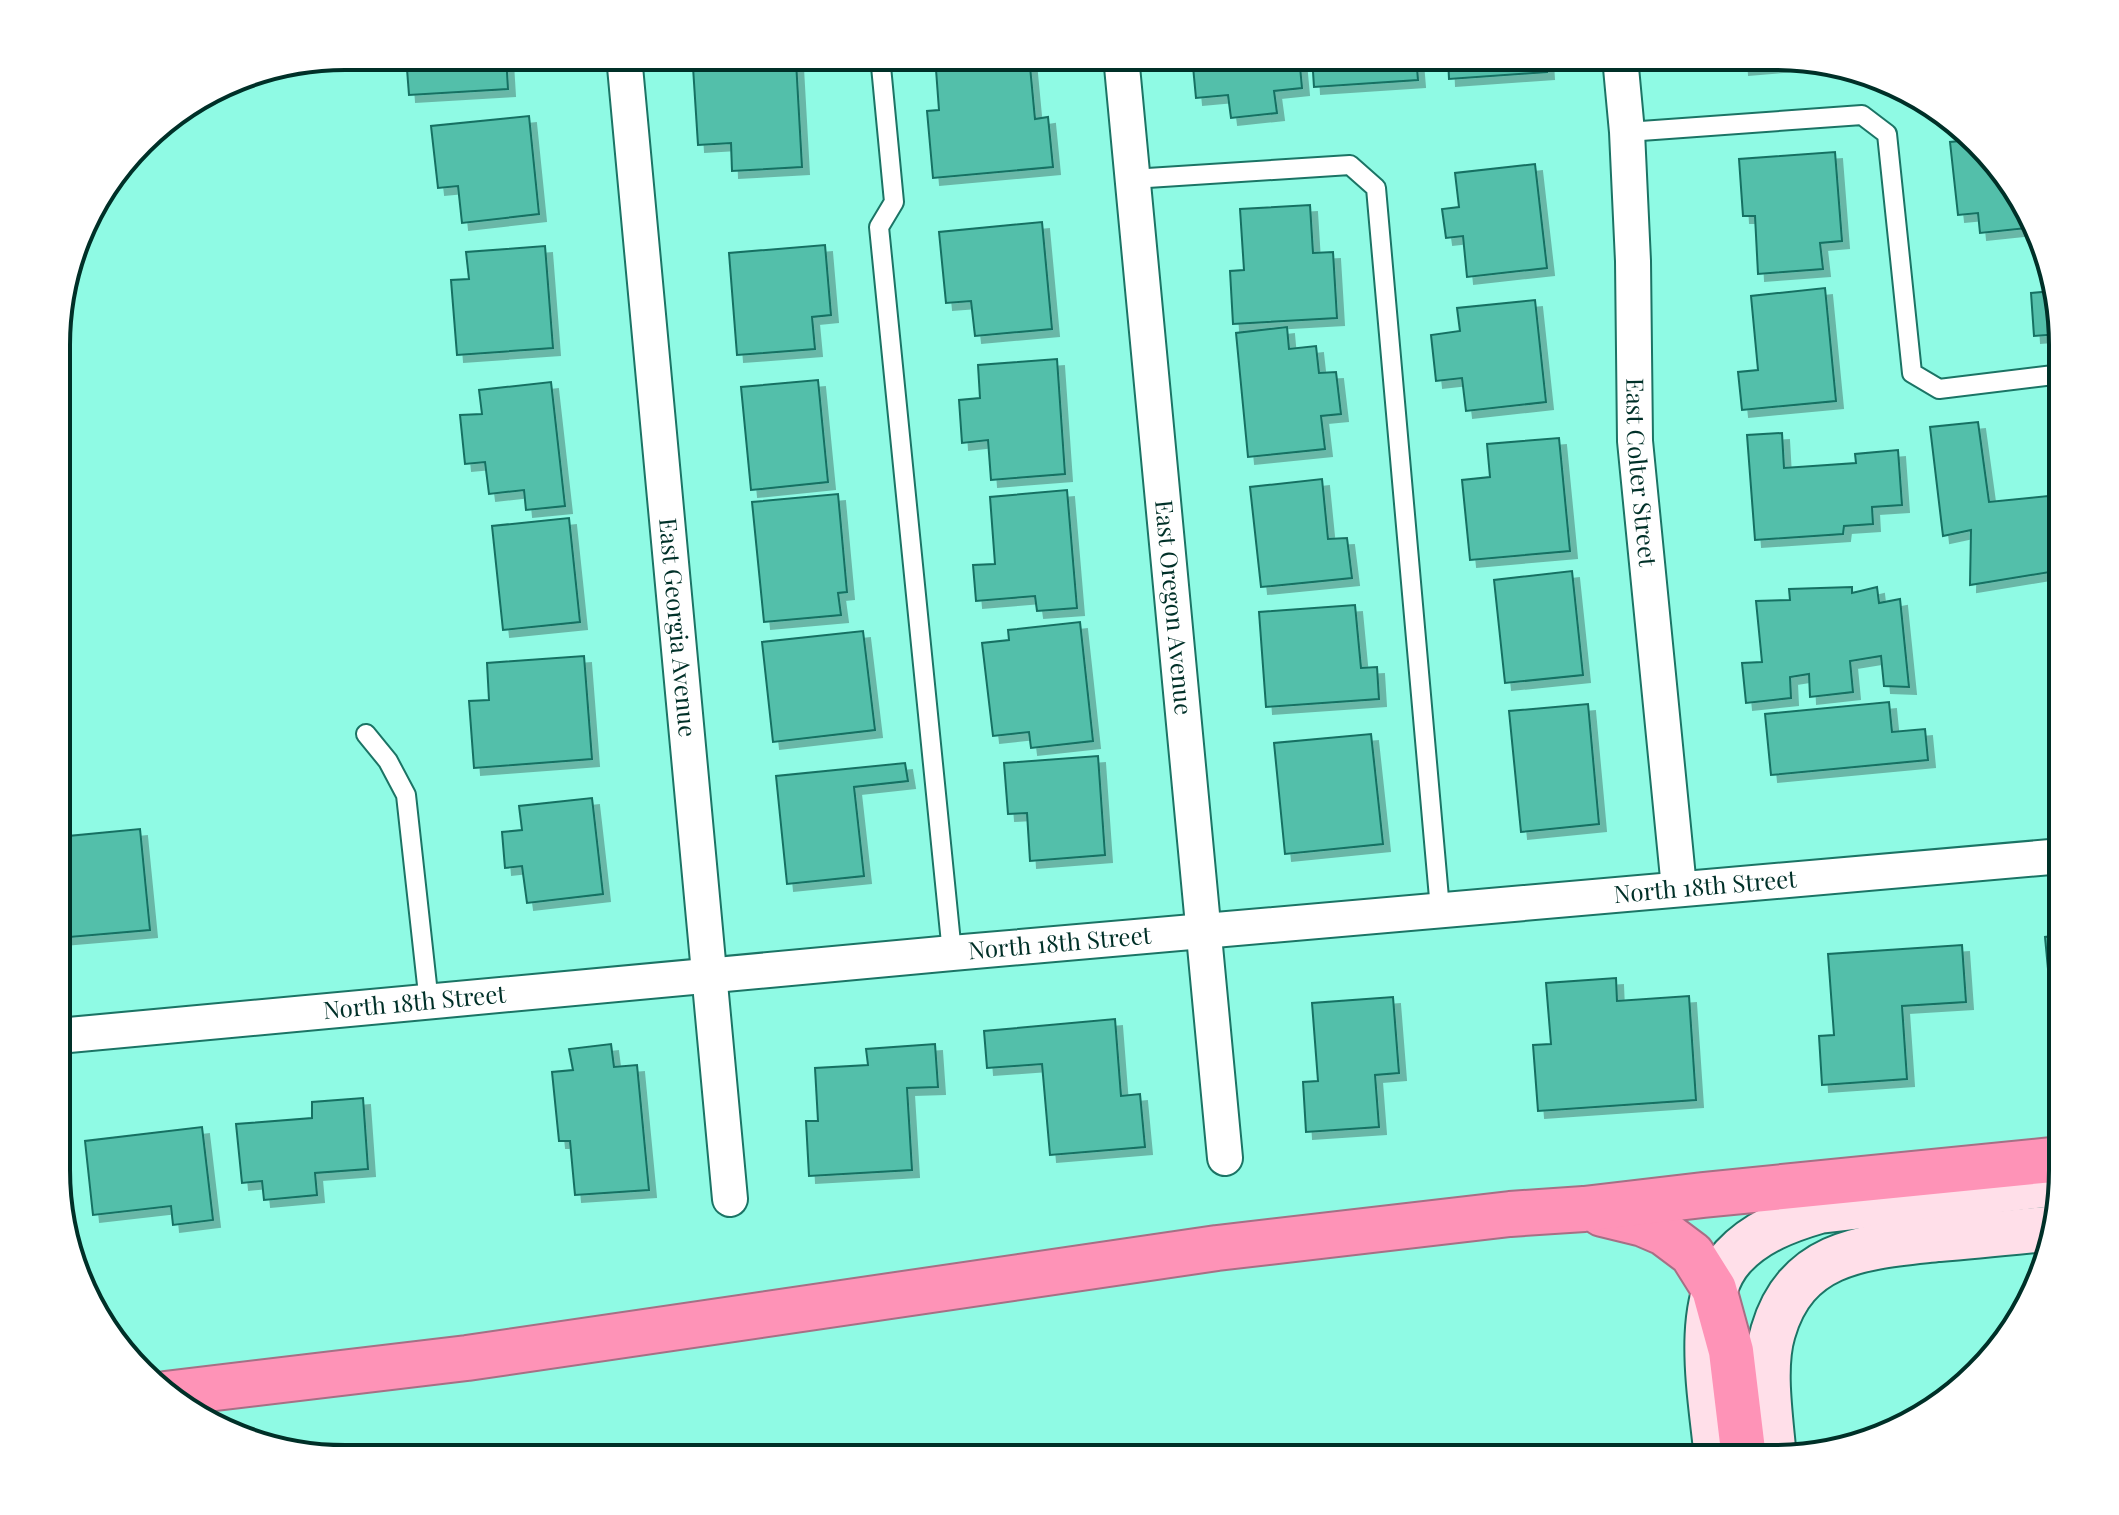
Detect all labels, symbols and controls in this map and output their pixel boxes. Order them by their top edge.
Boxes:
street label: East Colter Street [1620,378,1665,568]
street label: East Oregon Avenue [1149,498,1201,716]
street label: East Georgia Avenue [653,516,705,738]
street label: North 18th Street [1612,861,1798,909]
street label: North 18th Street [967,918,1153,966]
street label: North 18th Street [321,976,508,1025]

